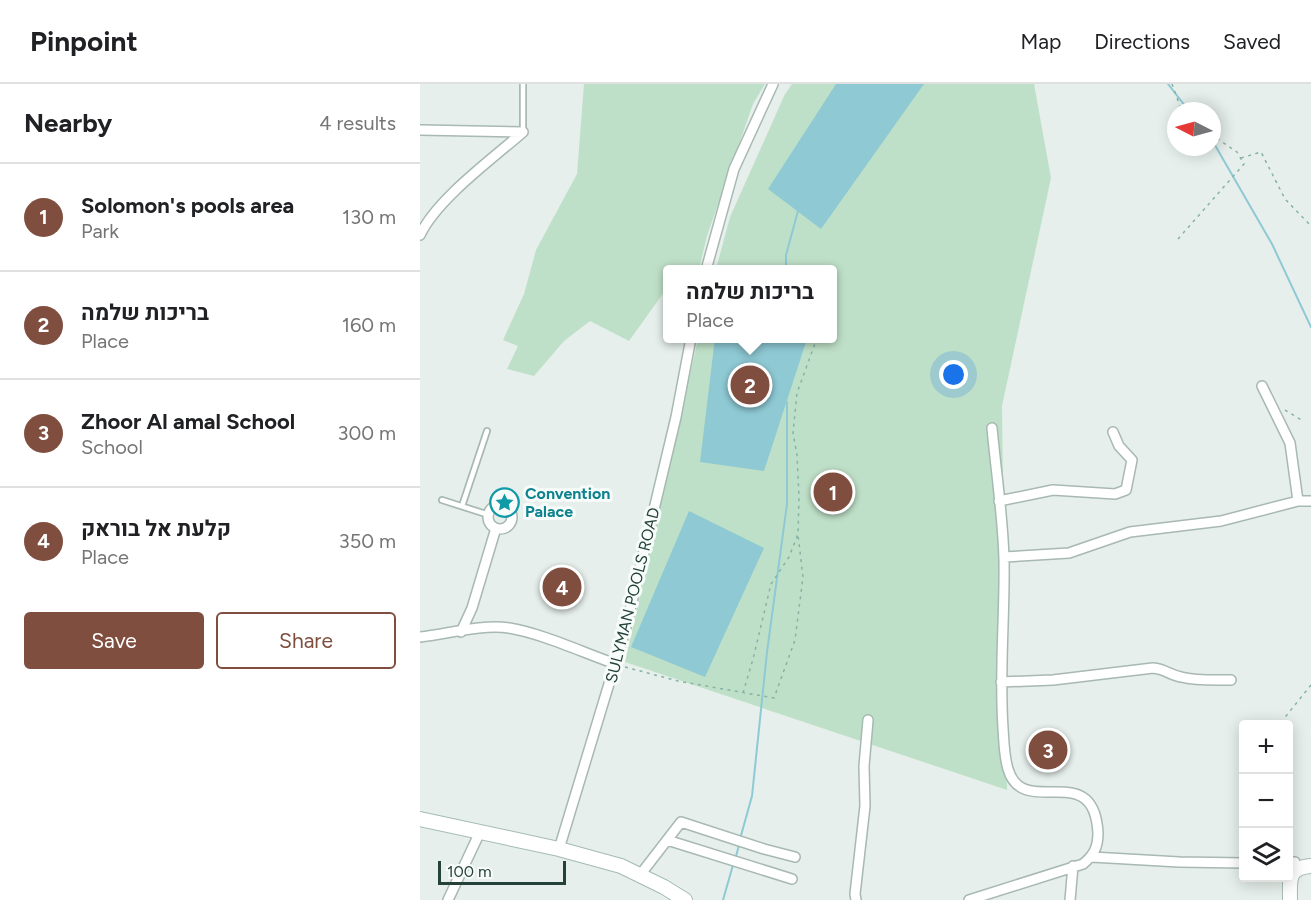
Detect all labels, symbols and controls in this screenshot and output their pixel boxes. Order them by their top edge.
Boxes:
text: Pinpoint [30,24,138,58]
text: Map [1020,29,1061,54]
text: Directions [1094,29,1190,54]
text: Saved [1223,29,1281,54]
north arrow [1167,102,1221,156]
text: Nearby [24,107,112,139]
text: 4 results [319,111,396,135]
text: Solomon's pools area [81,192,294,219]
text: 1 [39,205,48,229]
text: 130 m [342,205,396,229]
text: Park [81,219,119,243]
popup [663,265,837,343]
text: בריכות שלמה [686,278,814,305]
text: בריכות שלמה [81,299,209,326]
text: Place [686,308,734,332]
text: 2 [38,313,49,337]
text: 160 m [342,313,396,337]
text: Place [81,329,129,353]
your location [939,360,968,389]
pin: 2 [730,362,770,408]
text: Zhoor Al amal School [81,408,295,435]
text: 3 [38,421,49,445]
text: 300 m [338,421,396,445]
text: School [81,435,143,459]
pin: 1 [814,470,852,514]
place label: Convention Palace [525,484,610,521]
place icon: Convention Palace [488,486,520,518]
street label: SULYMAN POOLS ROAD [601,505,663,685]
text: קלעת אל בוראק [81,515,231,542]
text: 4 [37,529,50,553]
text: 350 m [339,529,396,553]
text: Place [81,545,129,569]
pin: 4 [542,564,582,610]
button: Save [24,612,204,669]
button: Share [216,612,396,669]
map controls [1239,720,1293,882]
button: + [1239,720,1293,774]
pin: 3 [1028,728,1068,772]
button: − [1239,774,1293,828]
button: layers [1239,828,1293,882]
scale bar [438,858,566,886]
text: 100 m [447,862,492,881]

